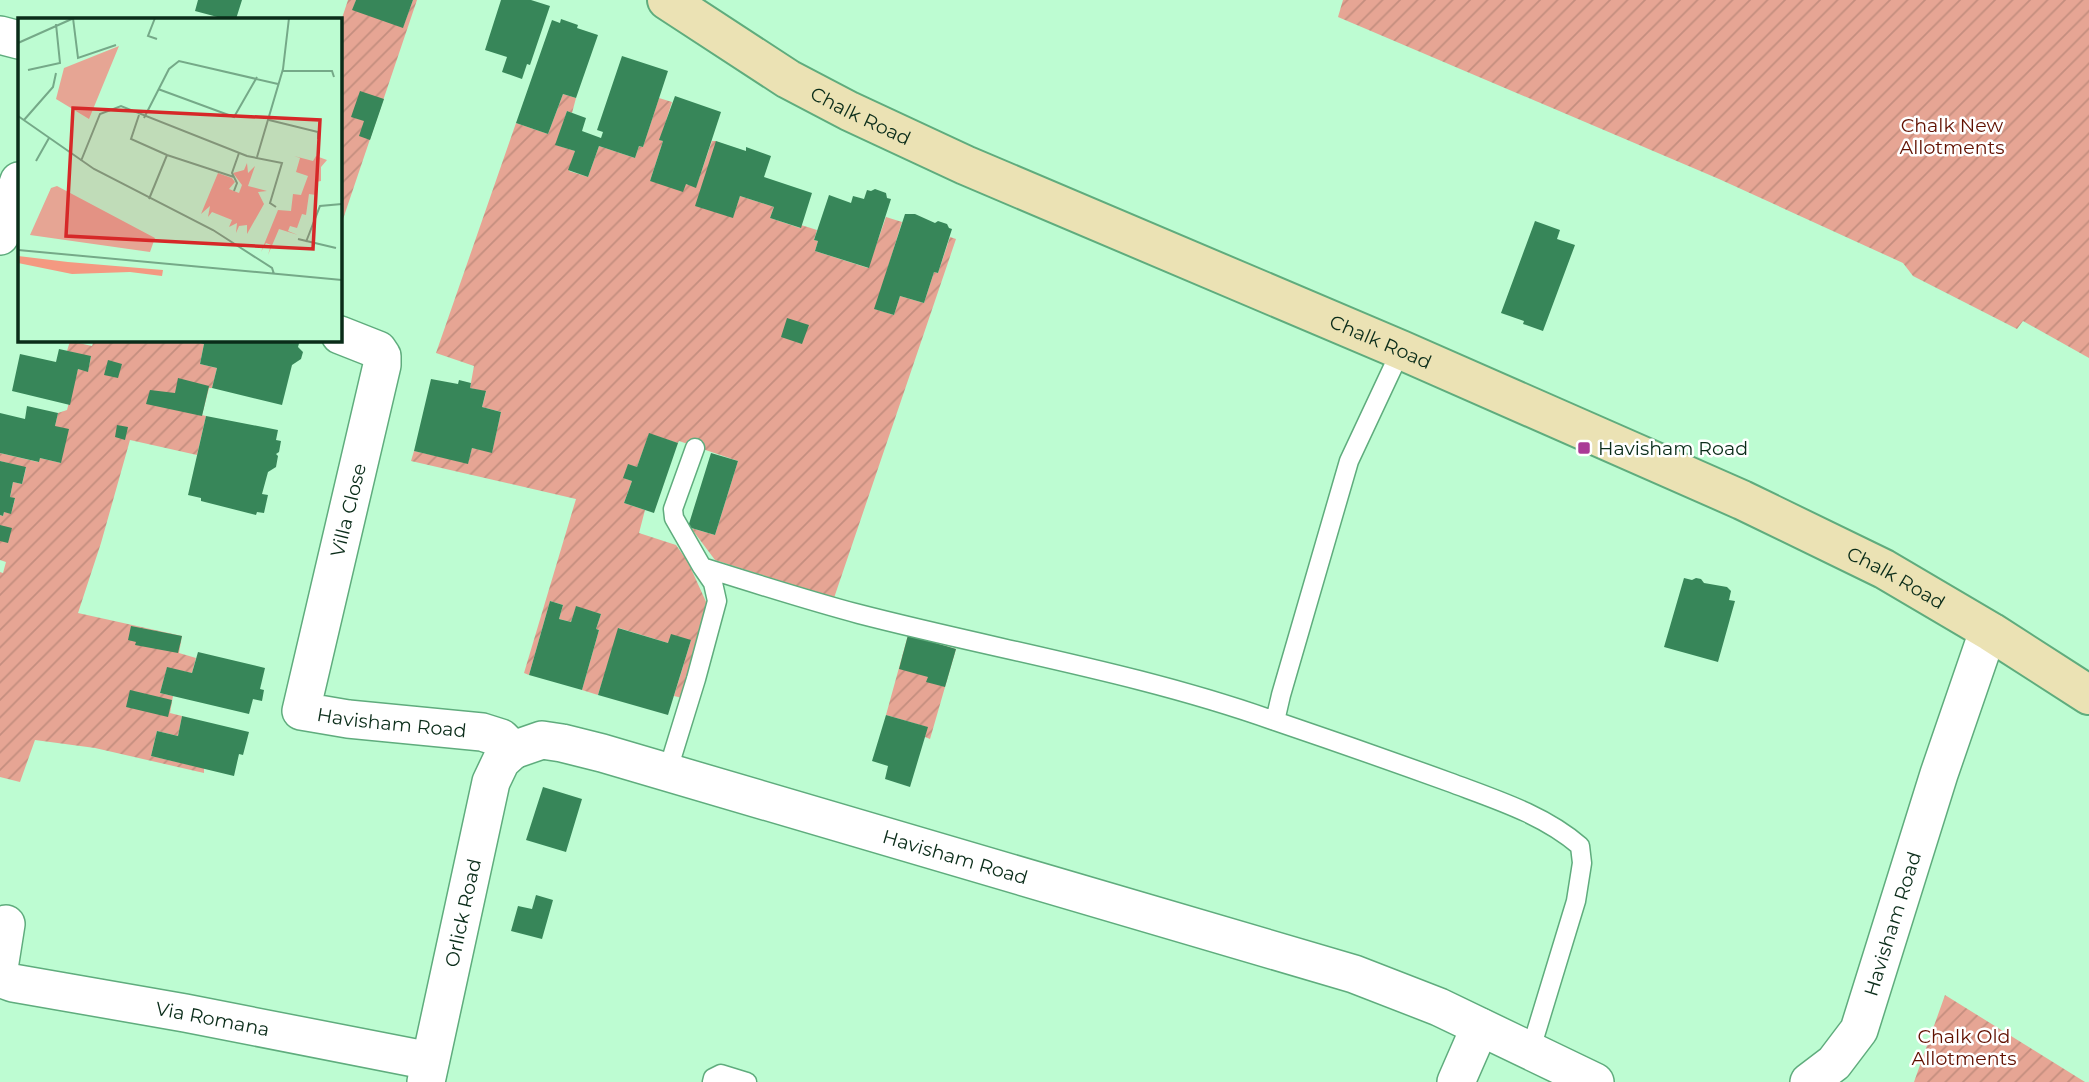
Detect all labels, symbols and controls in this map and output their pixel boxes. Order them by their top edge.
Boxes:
inset map [18,18,341,341]
street label: Chalk Road [806,82,914,150]
park label: Chalk New Allotments [1900,114,2004,159]
street label: Chalk Road [1326,310,1435,374]
place label: Havisham Road [1598,437,1748,460]
marker: Havisham Road [1576,440,1592,456]
street label: Villa Close [326,461,371,559]
street label: Chalk Road [1843,542,1949,614]
street label: Havisham Road [315,703,467,742]
street label: Havisham Road [880,825,1030,890]
street label: Havisham Road [1859,849,1926,999]
street label: Orlick Road [440,857,486,969]
street label: Via Romana [154,997,271,1041]
park label: Chalk Old Allotments [1912,1025,2016,1070]

